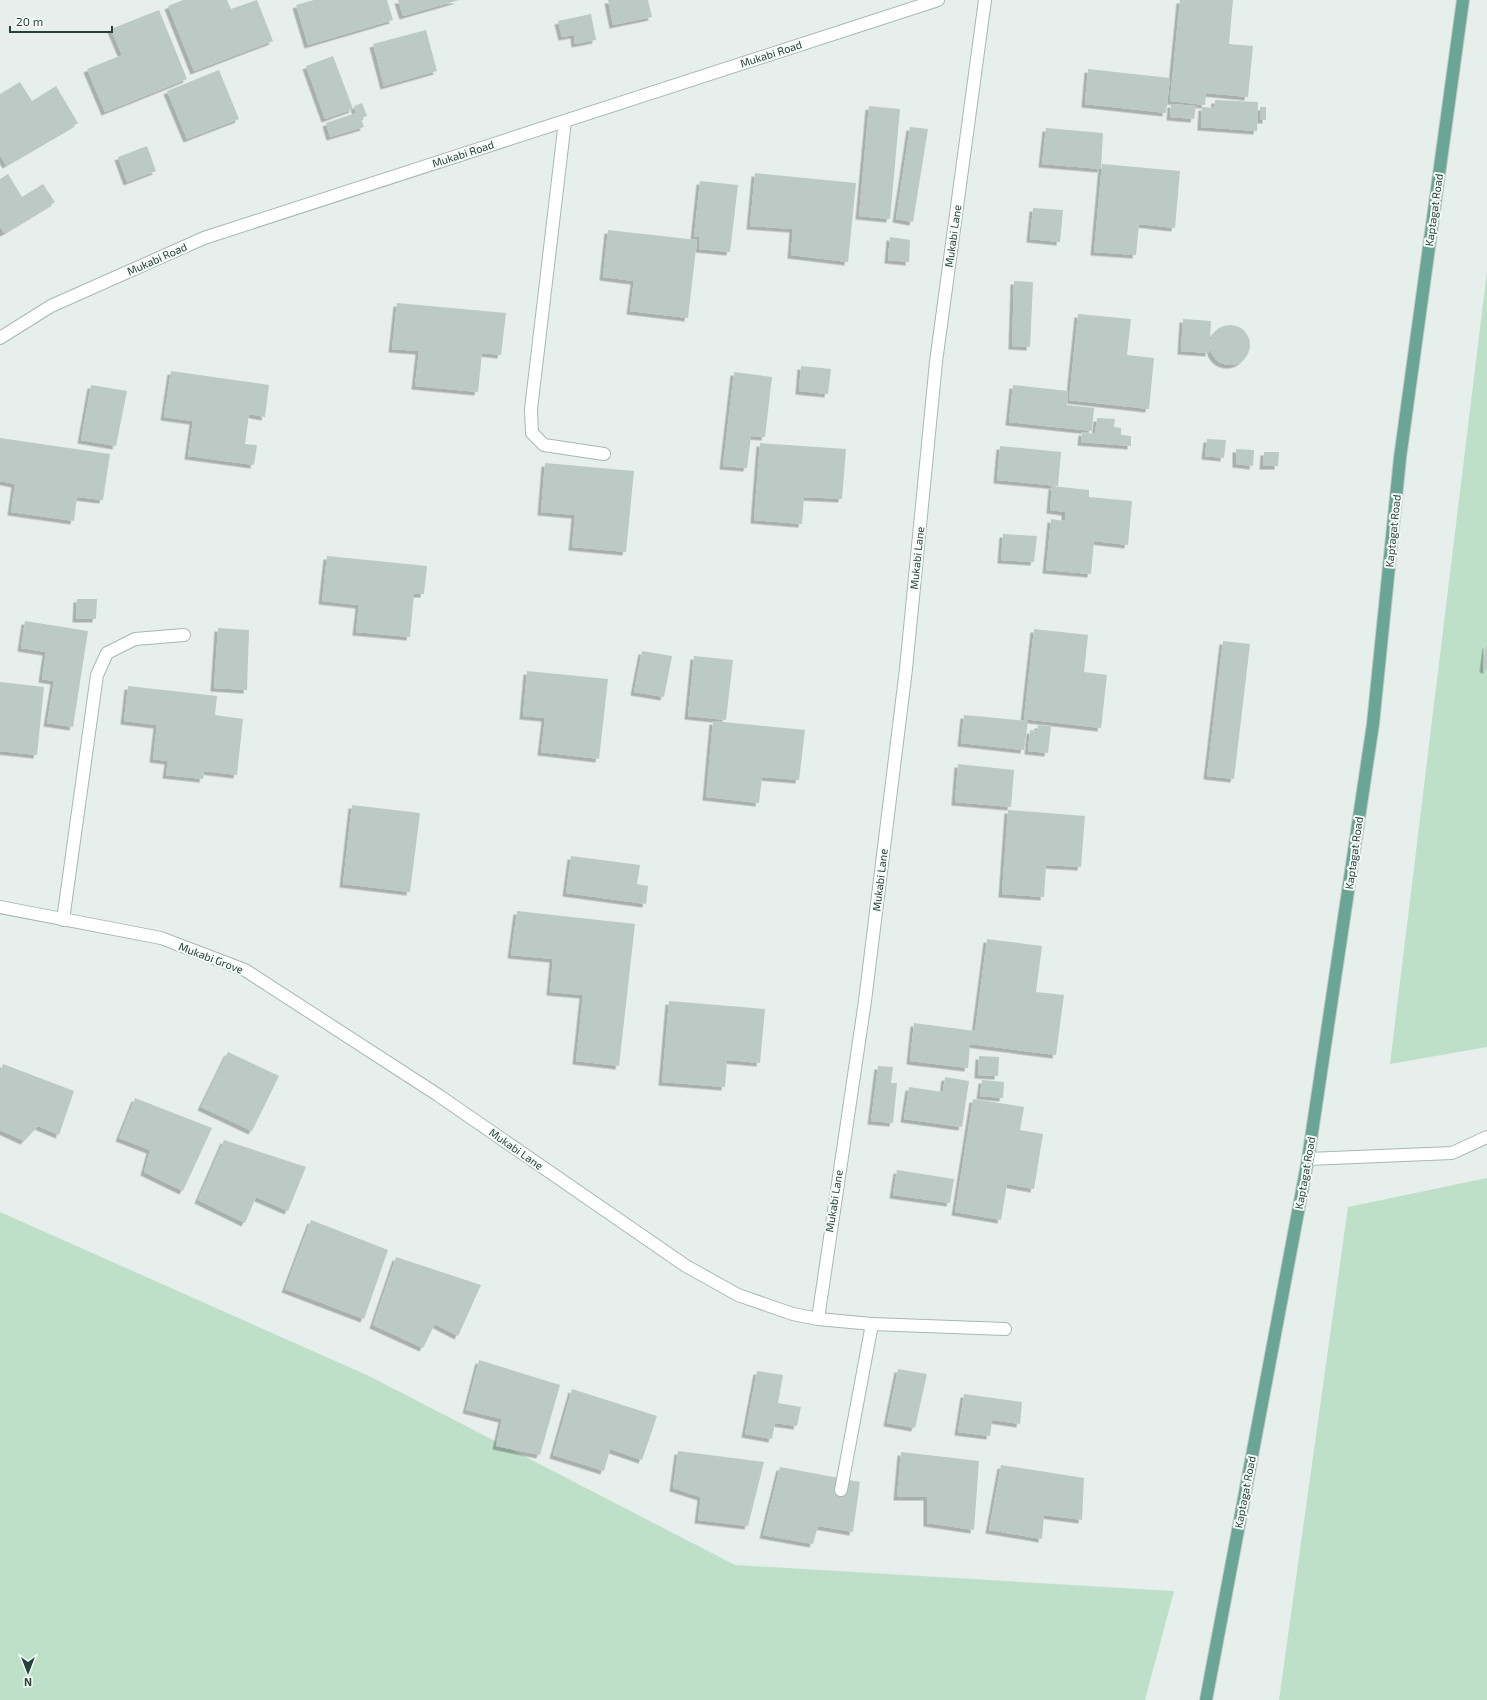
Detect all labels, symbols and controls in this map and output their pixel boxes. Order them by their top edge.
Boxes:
scale bar [10,8,112,34]
text: 20 m [16,14,43,28]
street label: Mukabi Road [738,37,803,70]
street label: Mukabi Road [430,137,495,170]
street label: Kaptagat Road [1422,173,1445,247]
street label: Mukabi Lane [942,204,963,268]
street label: Mukabi Road [125,240,189,278]
street label: Kaptagat Road [1382,494,1403,568]
street label: Mukabi Lane [907,526,926,590]
street label: Kaptagat Road [1342,816,1365,890]
street label: Mukabi Lane [869,848,890,912]
street label: Mukabi Grove [177,939,245,976]
street label: Mukabi Lane [487,1125,546,1172]
street label: Kaptagat Road [1292,1136,1317,1210]
street label: Mukabi Lane [822,1169,845,1233]
street label: Kaptagat Road [1231,1455,1258,1529]
north arrow [8,1652,48,1692]
text: N [24,1676,32,1689]

